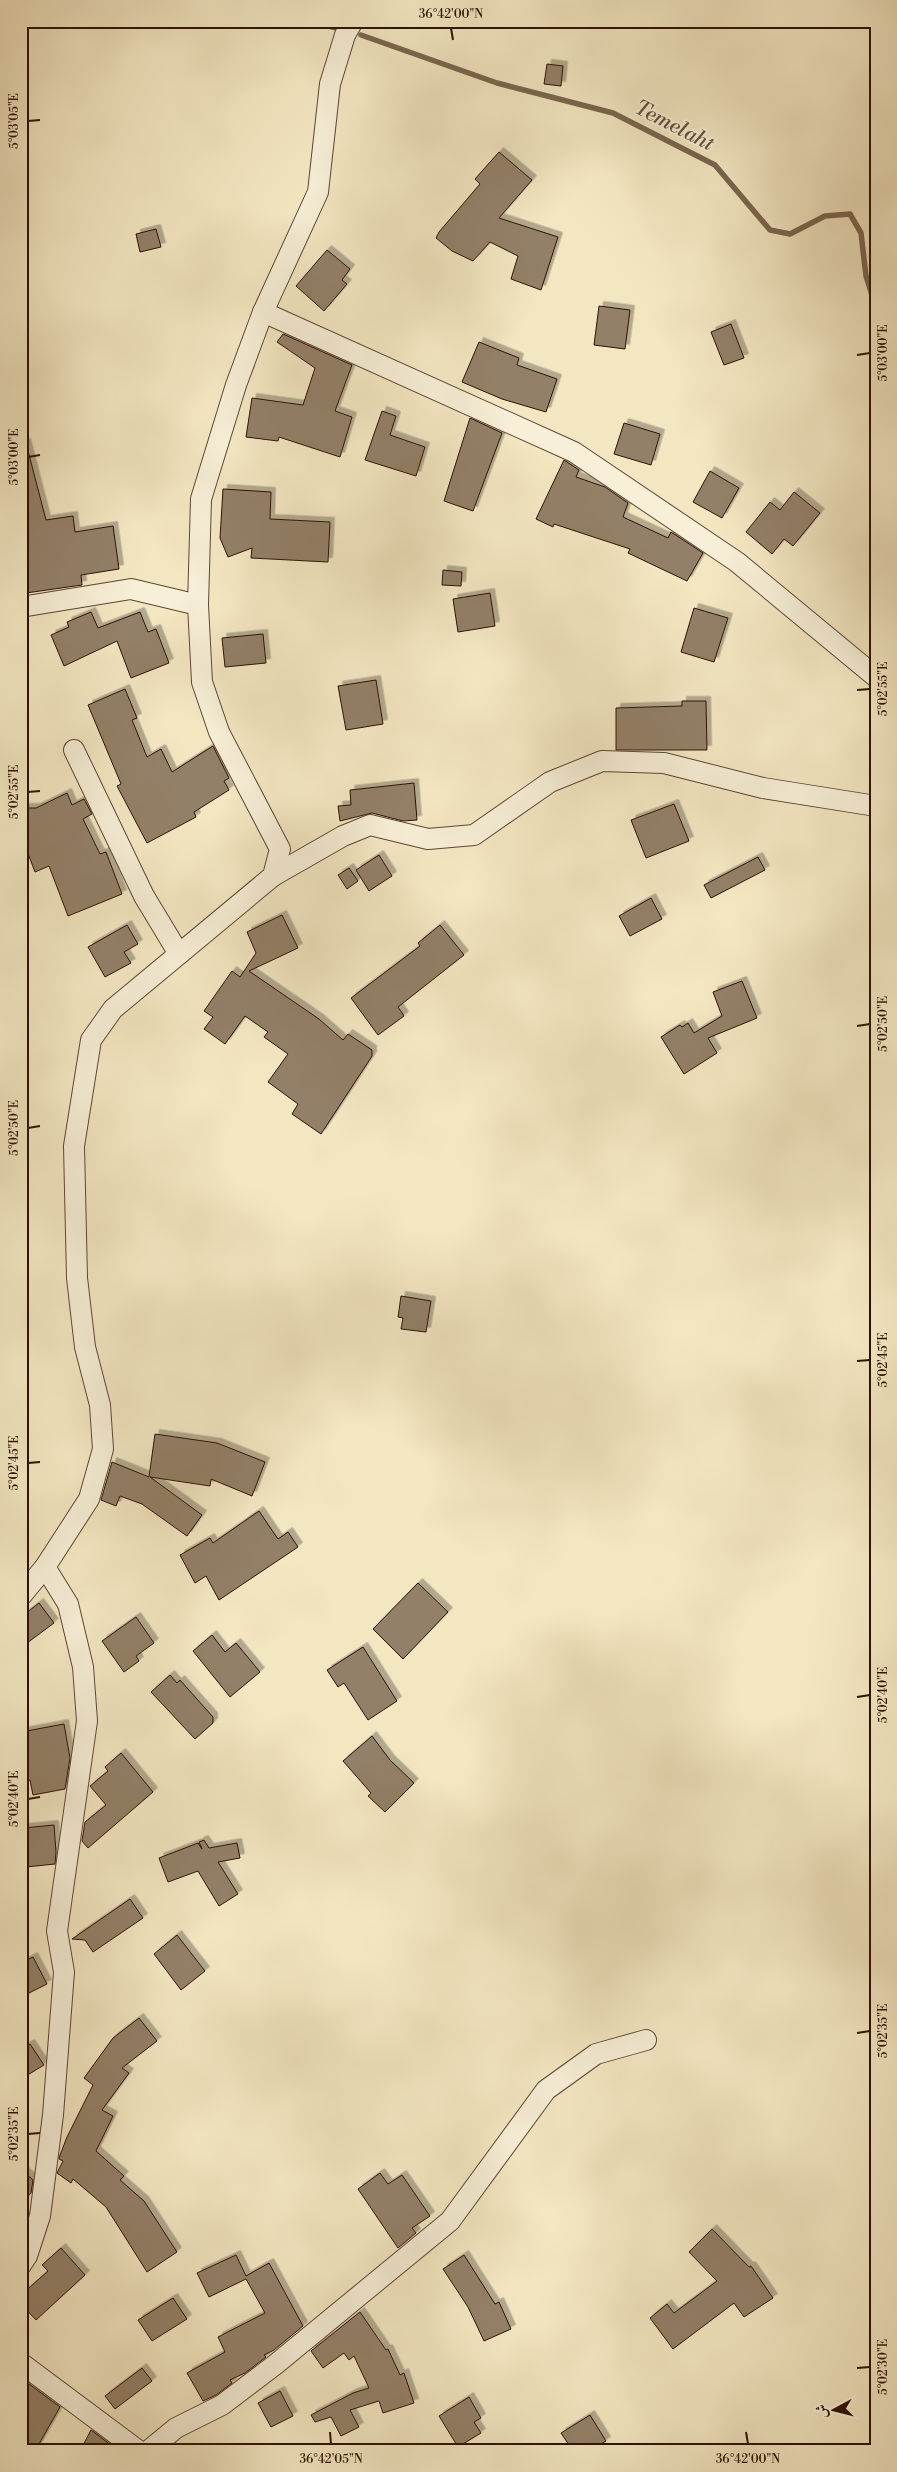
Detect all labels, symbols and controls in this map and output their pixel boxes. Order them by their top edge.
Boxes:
text: 36°42'00"N [419,7,483,22]
text: 5°03'05"E [7,93,22,149]
water label: Temelaht [630,95,719,158]
text: 5°03'00"E [876,324,891,382]
text: 5°03'00"E [7,428,22,486]
text: 5°02'55"E [876,662,891,716]
text: 5°02'55"E [7,765,22,819]
text: 5°02'50"E [876,996,891,1052]
text: 5°02'50"E [7,1100,22,1156]
text: 5°02'45"E [876,1332,891,1388]
text: 5°02'45"E [7,1435,22,1491]
text: 5°02'40"E [876,1667,891,1723]
text: 5°02'40"E [7,1771,22,1827]
text: 5°02'35"E [876,2004,891,2058]
text: 5°02'35"E [7,2107,22,2161]
text: 5°02'30"E [876,2339,891,2395]
north arrow [810,2384,860,2434]
text: ش [812,2403,832,2419]
text: 36°42'05"N [299,2452,363,2467]
text: 36°42'00"N [716,2452,780,2467]

